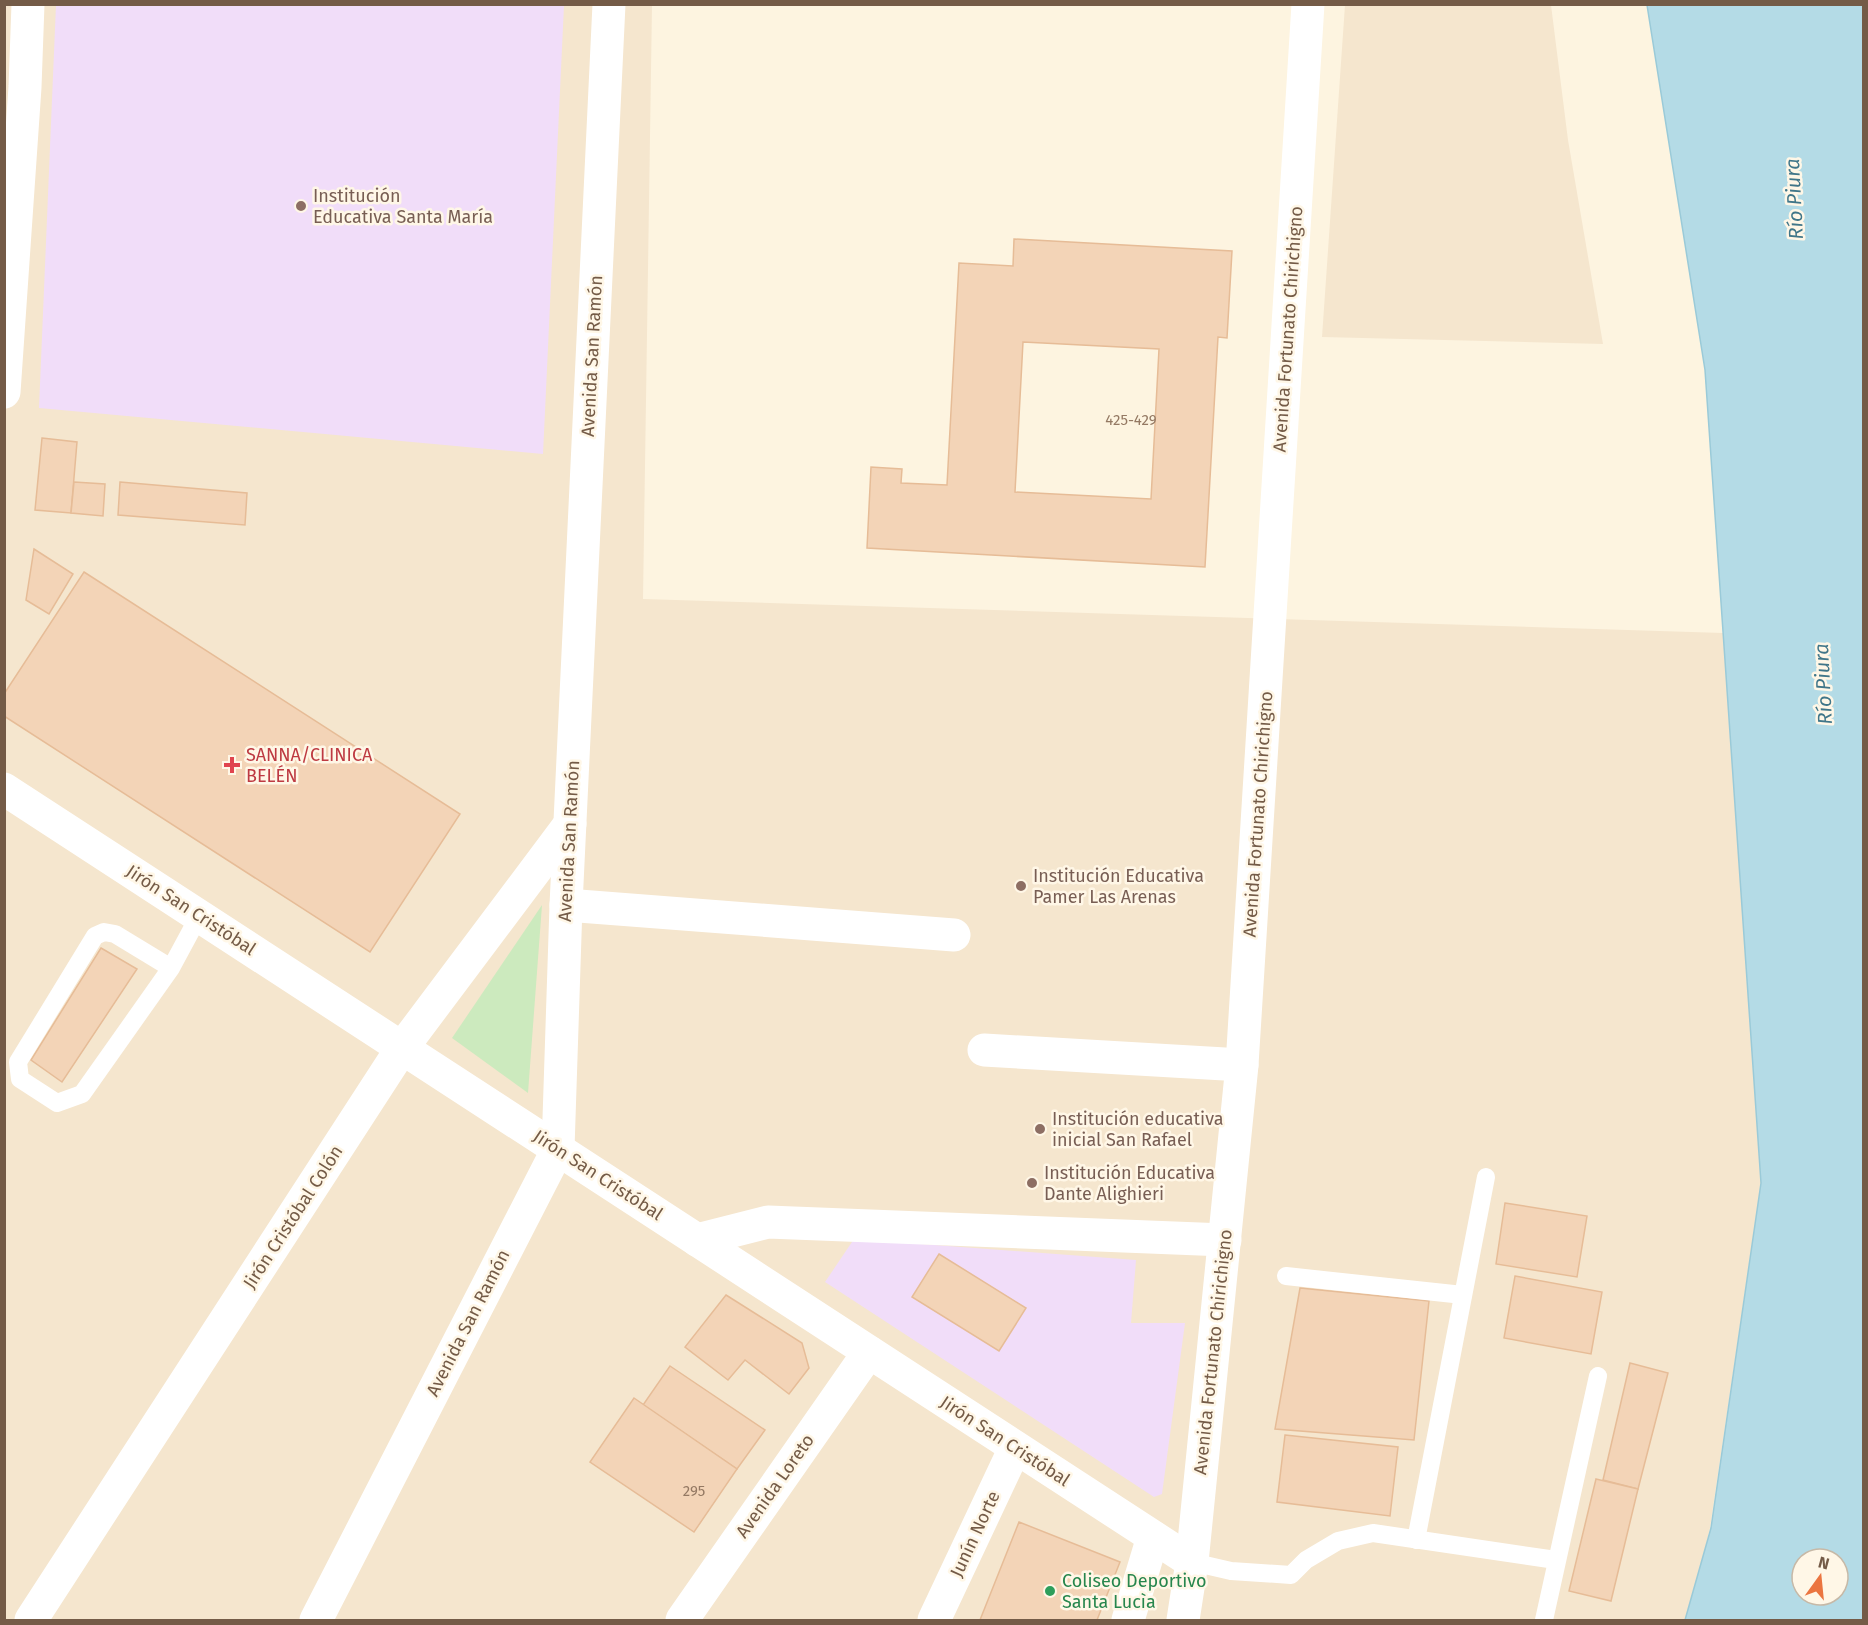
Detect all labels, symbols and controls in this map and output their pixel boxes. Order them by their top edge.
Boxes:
water label: Río Piura [1780,158,1808,240]
place label: Institución Educativa Santa María [313,185,493,228]
marker: Institución Educativa Santa María [294,199,308,213]
street label: Avenida Fortunato Chirichigno [1268,205,1308,453]
street label: Avenida San Ramón [577,275,607,437]
house number: 425-429 [1105,411,1157,429]
water label: Río Piura [1809,643,1837,725]
street label: Avenida Fortunato Chirichigno [1238,690,1278,938]
place label: SANNA/CLINICA BELÉN [246,744,373,787]
marker: SANNA/CLINICA BELÉN [223,756,241,774]
street label: Avenida San Ramón [554,760,584,922]
street label: Jirón San Cristóbal [122,860,260,960]
place label: Institución Educativa Pamer Las Arenas [1033,865,1204,908]
marker: Institución Educativa Pamer Las Arenas [1014,879,1028,893]
place label: Institución educativa inicial San Rafael [1052,1108,1224,1151]
marker: Institución educativa inicial San Rafael [1033,1122,1047,1136]
street label: Jirón San Cristóbal [529,1125,667,1225]
street label: Jirón Cristóbal Colón [238,1141,348,1293]
place label: Institución Educativa Dante Alighieri [1044,1162,1215,1205]
marker: Institución Educativa Dante Alighieri [1025,1176,1039,1190]
street label: Avenida Fortunato Chirichigno [1189,1228,1237,1476]
street label: Avenida San Ramón [421,1246,515,1400]
street label: Jirón San Cristóbal [936,1391,1074,1491]
street label: Avenida Loreto [731,1430,819,1542]
house number: 295 [683,1482,705,1500]
street label: Junín Norte [945,1487,1005,1581]
north arrow [1790,1547,1850,1607]
text: N [1816,1552,1831,1574]
place label: Coliseo Deportivo Santa Lucìa [1062,1570,1207,1613]
marker: Coliseo Deportivo Santa Lucìa [1043,1584,1057,1598]

